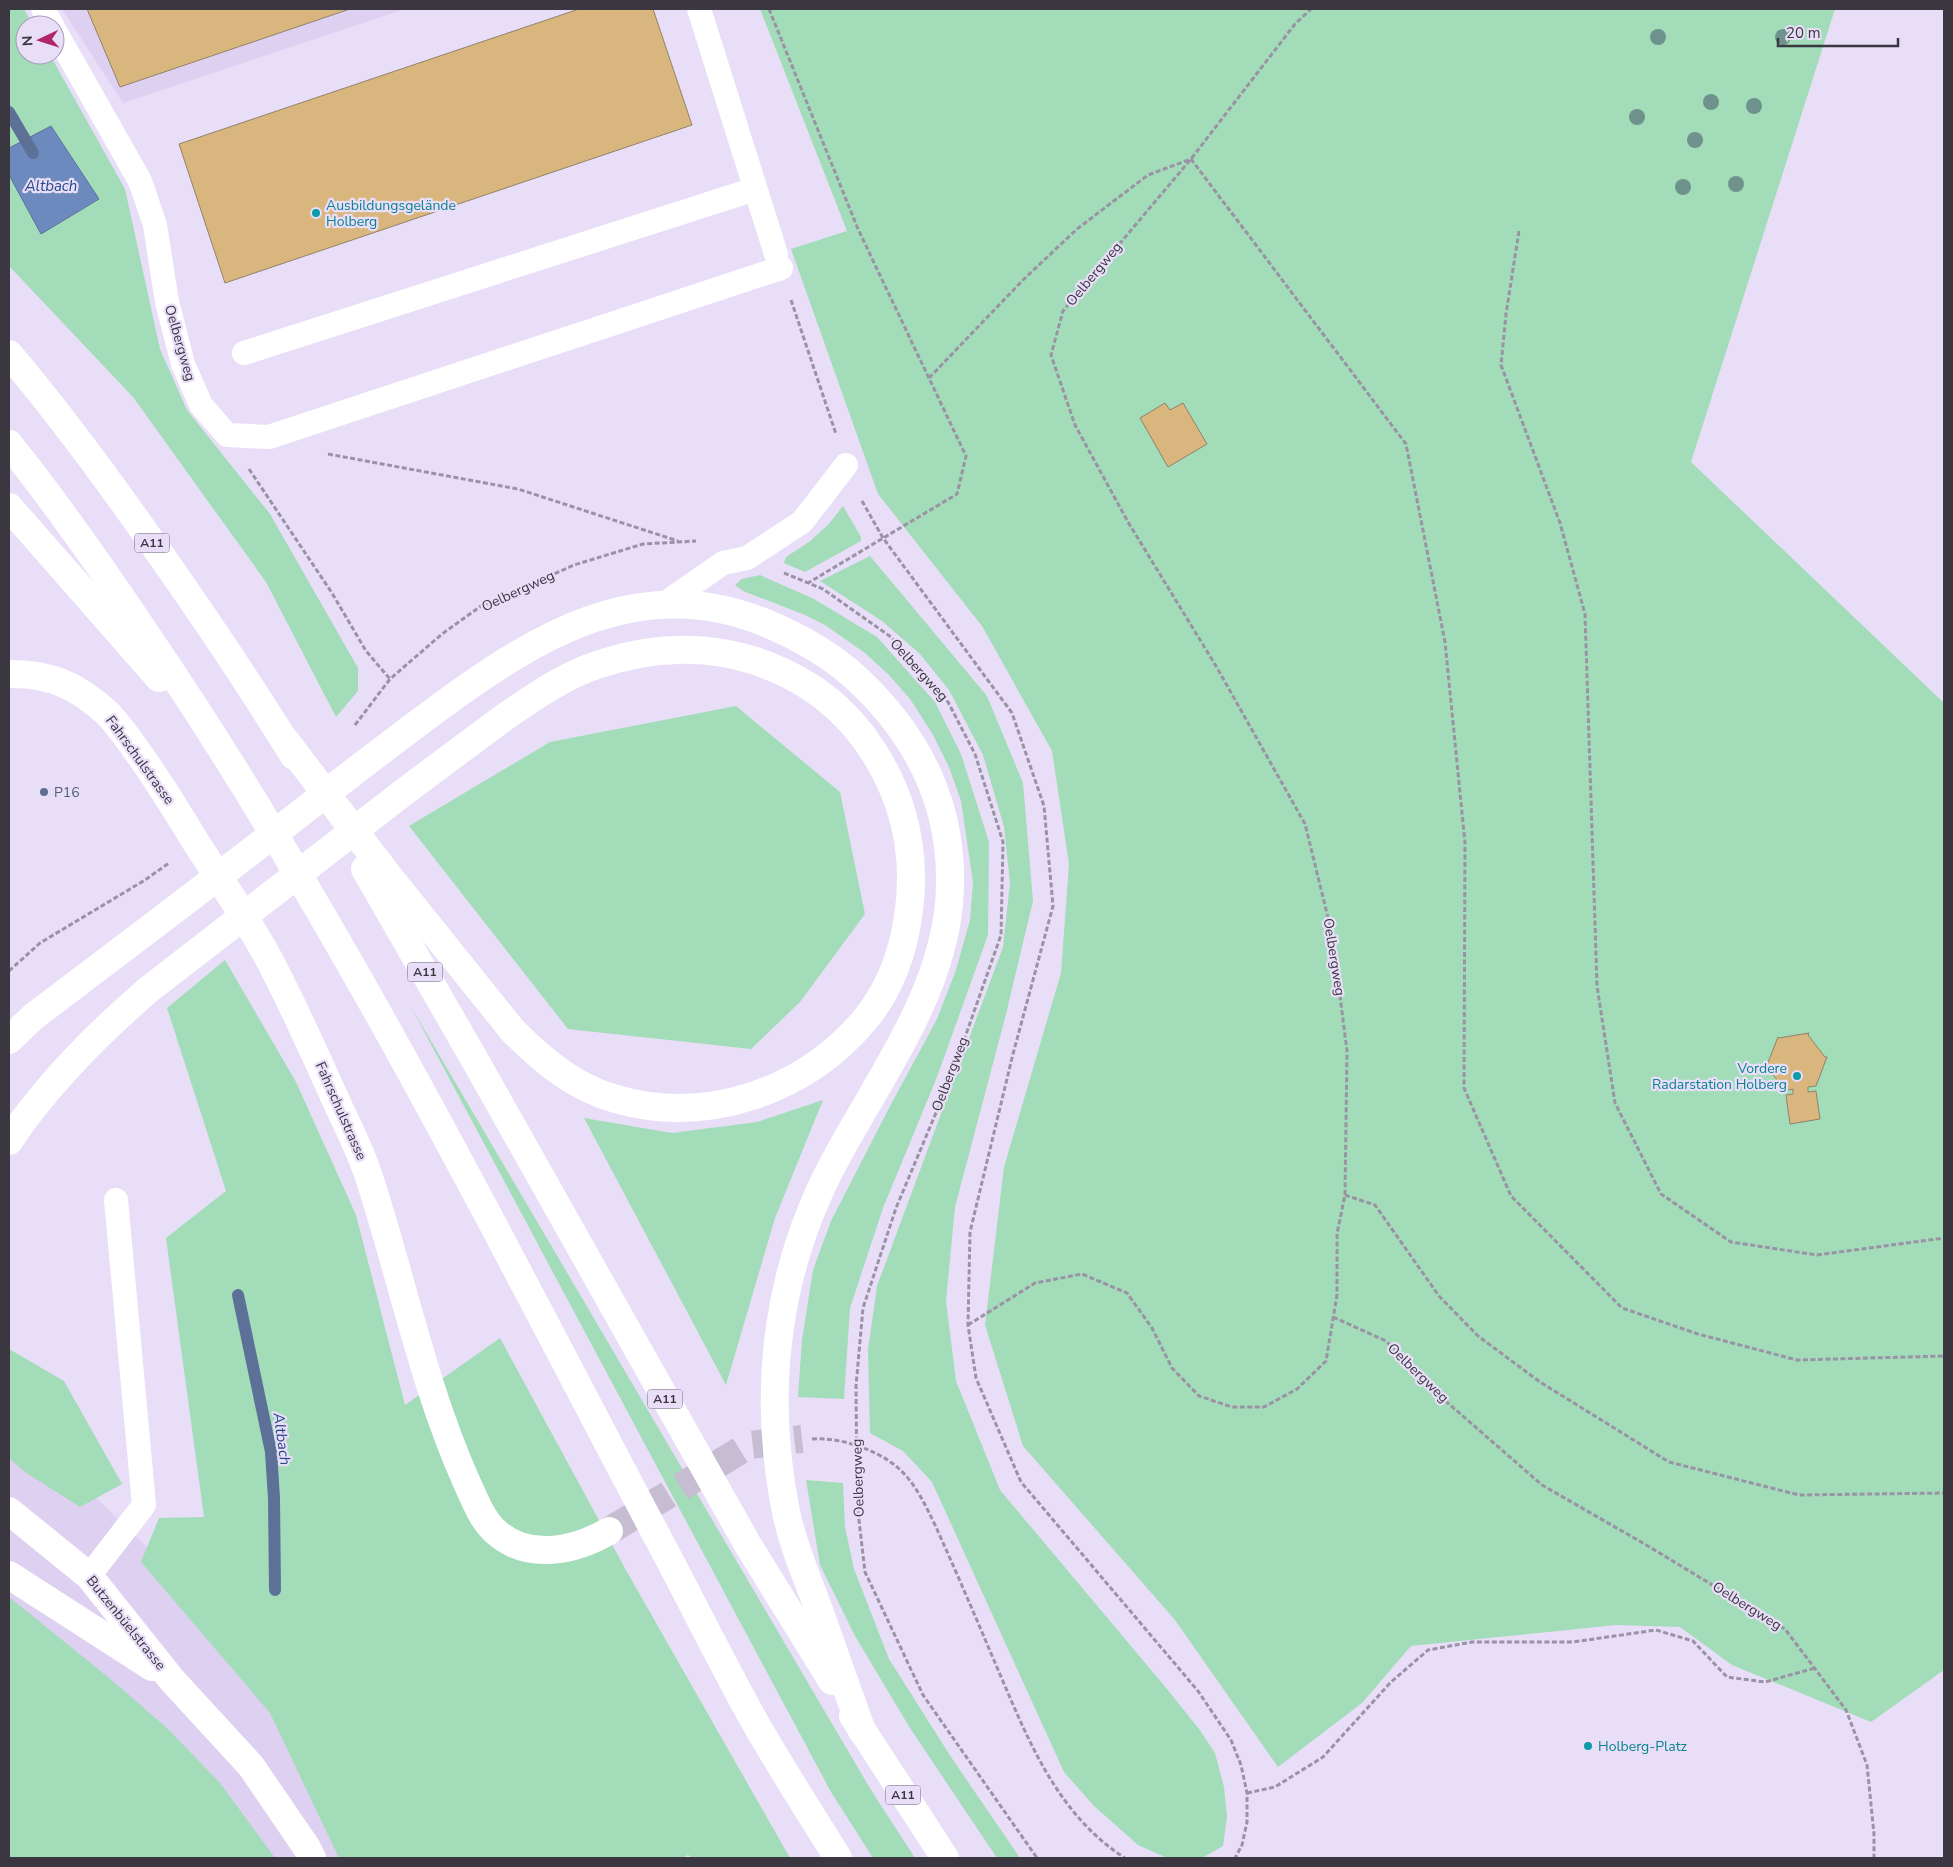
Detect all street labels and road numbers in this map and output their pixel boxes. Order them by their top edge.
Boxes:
street label: Oelbergweg [1062,238,1126,310]
street label: Oelbergweg [160,303,200,383]
road number: A11 [134,534,170,552]
street label: Oelbergweg [478,566,558,616]
street label: Oelbergweg [886,635,952,705]
street label: Fahrschulstrasse [101,712,179,808]
street label: Oelbergweg [1318,917,1350,997]
road number: A11 [408,962,442,982]
street label: Oelbergweg [927,1034,973,1114]
street label: Fahrschulstrasse [311,1059,371,1163]
street label: Oelbergweg [1383,1339,1453,1407]
road number: A11 [648,1390,682,1408]
street label: Oelbergweg [847,1438,869,1518]
street label: Butzenbüelstrasse [82,1572,170,1674]
street label: Oelbergweg [1709,1577,1785,1635]
road number: A11 [886,1786,920,1804]

